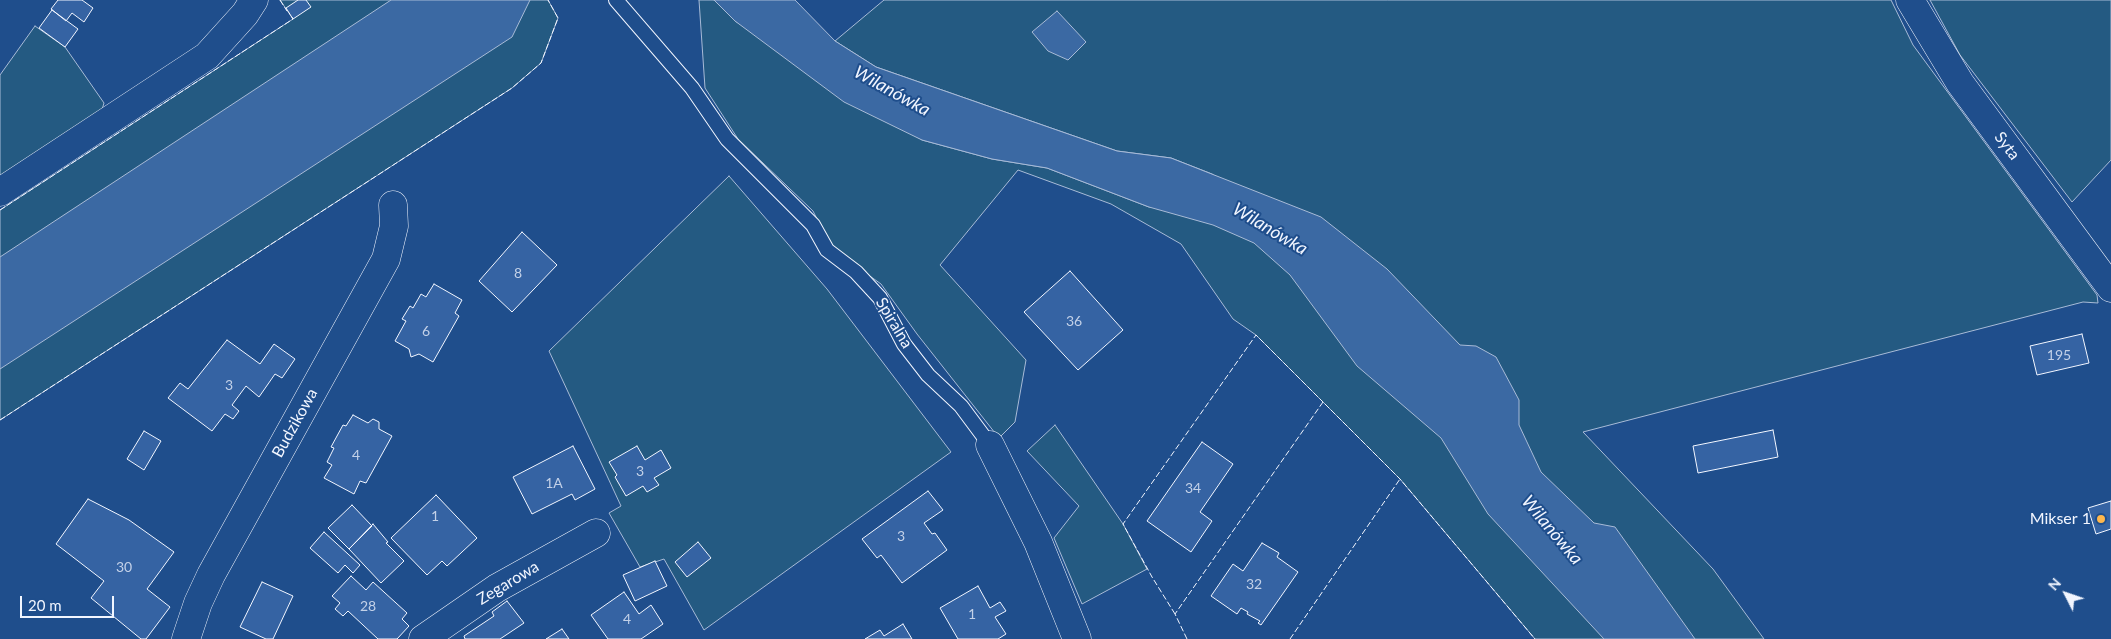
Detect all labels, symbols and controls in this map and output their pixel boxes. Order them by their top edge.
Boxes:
water label: Wilanówka [850,61,934,121]
street label: Syta [1990,128,2024,164]
water label: Wilanówka [1229,198,1311,260]
house number: 8 [514,265,522,281]
street label: Spiralna [871,294,917,352]
house number: 36 [1066,313,1082,329]
house number: 6 [422,323,430,339]
house number: 195 [2047,347,2071,363]
house number: 3 [225,377,233,393]
street label: Budzikowa [268,385,322,461]
house number: 4 [352,447,360,463]
house number: 3 [636,463,644,479]
house number: 1A [545,475,563,491]
house number: 34 [1185,480,1201,496]
water label: Wilanówka [1517,491,1587,569]
house number: 1 [431,508,439,524]
place label: Mikser 1 [2030,509,2091,529]
marker: Mikser 1 [2095,513,2107,525]
house number: 3 [897,528,905,544]
street label: Zegarowa [474,557,542,609]
house number: 30 [116,559,132,575]
north arrow [2041,569,2091,619]
text: N [2044,574,2064,593]
house number: 32 [1246,576,1262,592]
scale bar [22,586,116,618]
text: 20 m [28,596,62,614]
house number: 28 [360,598,376,614]
house number: 1 [968,606,976,622]
house number: 4 [623,611,631,627]

